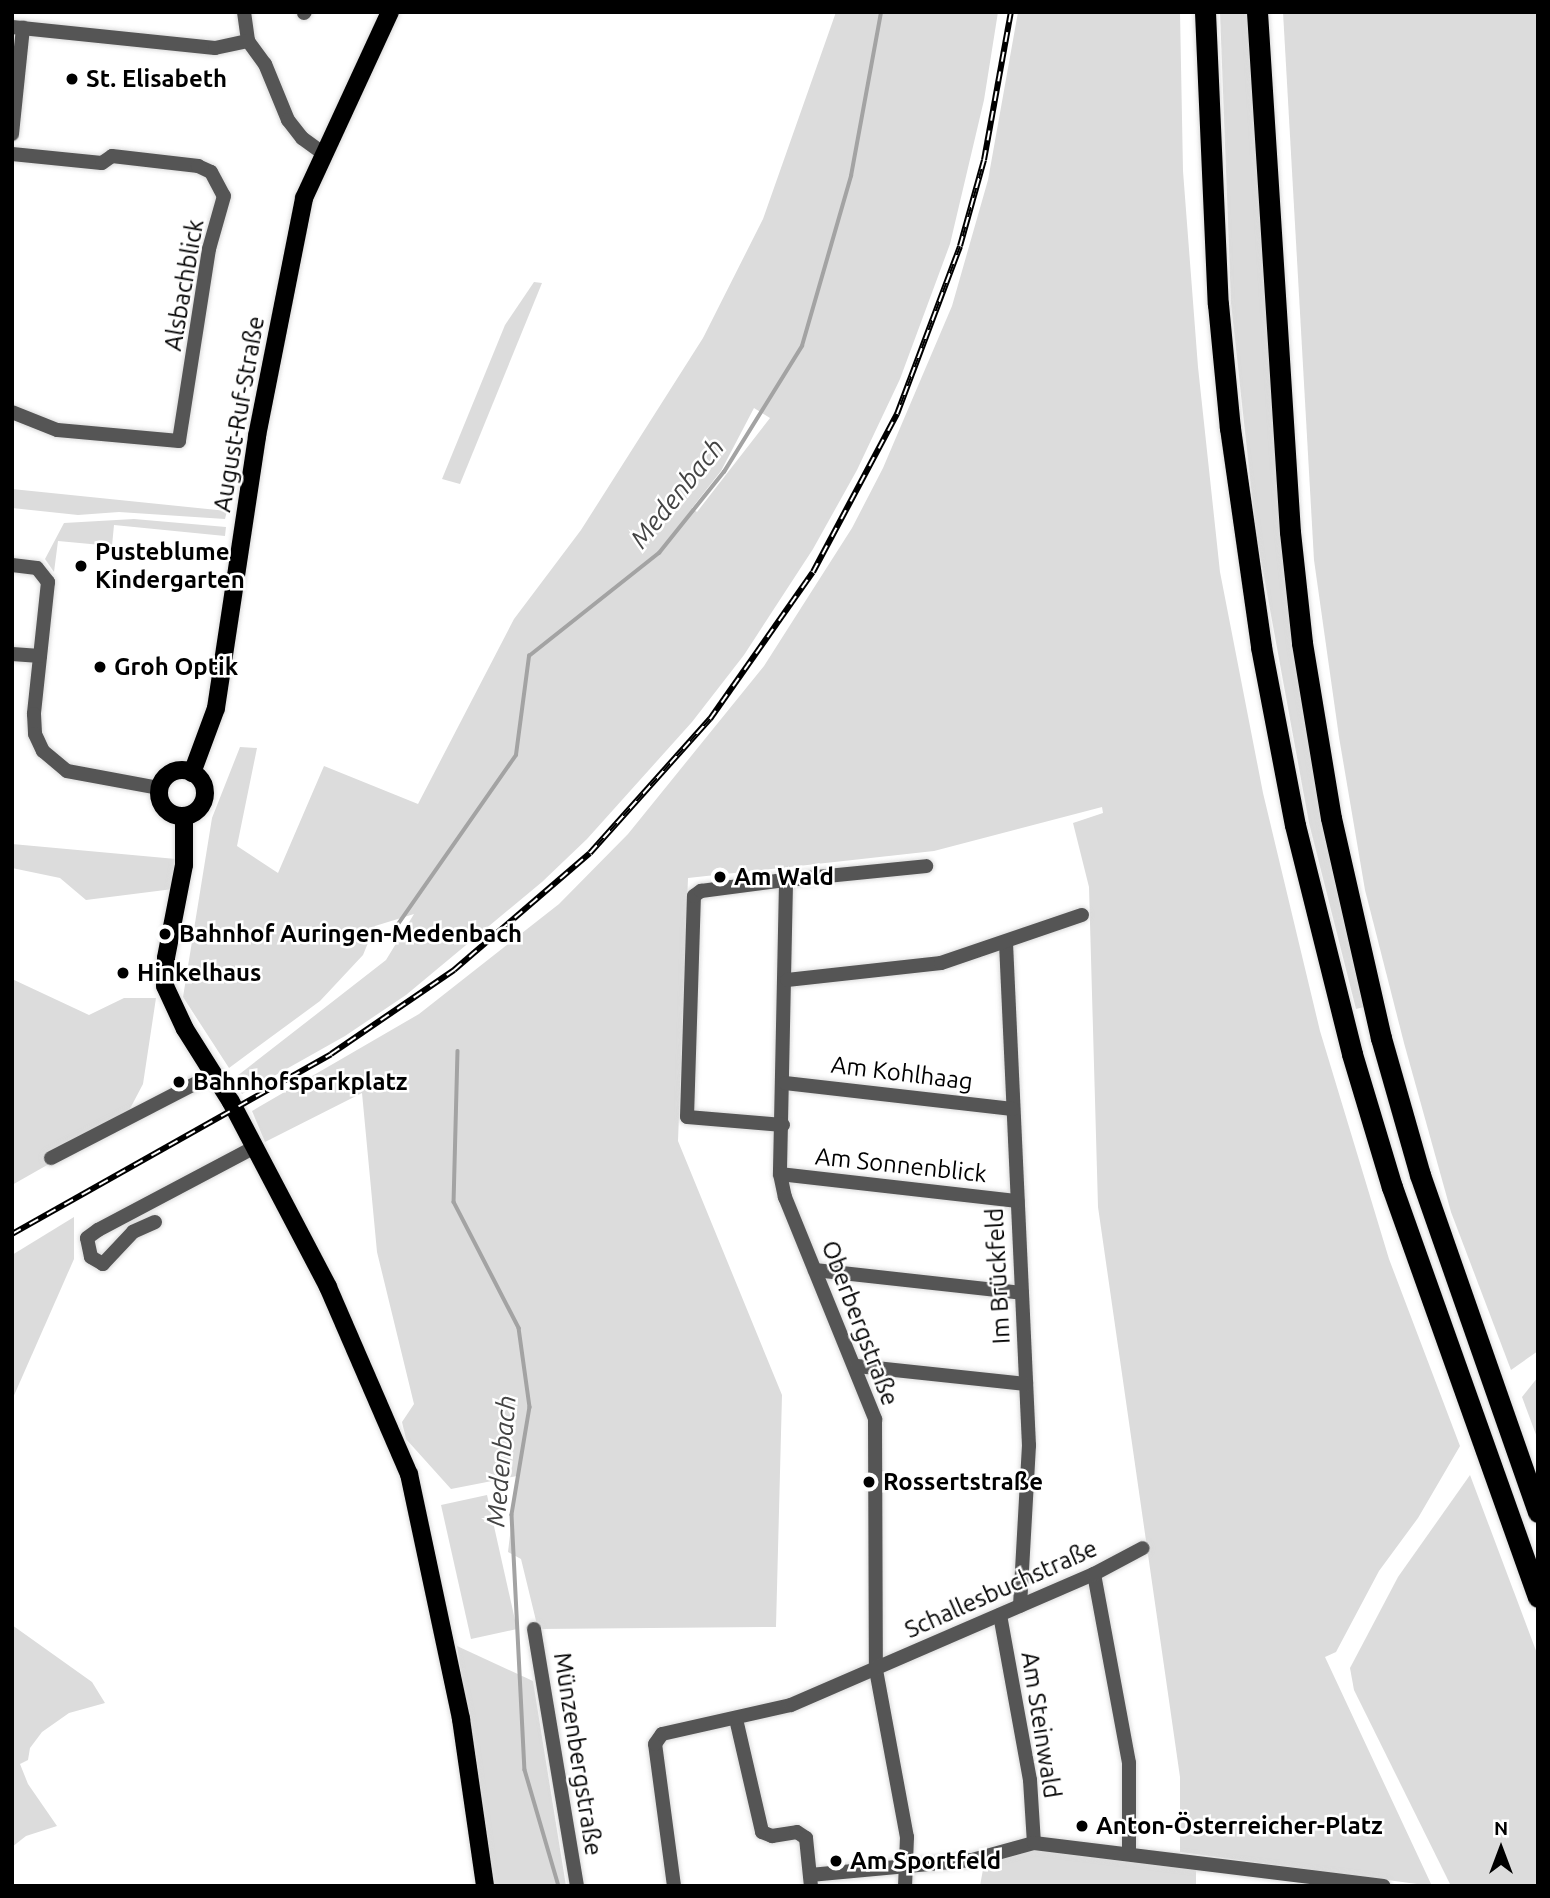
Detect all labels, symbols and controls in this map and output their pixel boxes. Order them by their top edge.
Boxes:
place label: St. Elisabeth [86,65,227,93]
marker: St. Elisabeth [64,71,80,87]
street label: Alsbachblick [158,217,210,353]
street label: August-Ruf-Straße [208,314,270,514]
water label: Medenbach [623,432,731,554]
place label: Pusteblume Kindergarten [95,538,245,594]
marker: Pusteblume Kindergarten [73,558,89,574]
place label: Groh Optik [114,653,238,681]
marker: Groh Optik [92,659,108,675]
place label: Am Wald [734,863,834,891]
marker: Am Wald [712,869,728,885]
place label: Bahnhof Auringen-Medenbach [179,920,522,948]
marker: Bahnhof Auringen-Medenbach [157,926,173,942]
place label: Hinkelhaus [137,959,261,987]
marker: Hinkelhaus [115,965,131,981]
street label: Am Kohlhaag [830,1050,974,1096]
place label: Bahnhofsparkplatz [193,1068,408,1096]
marker: Bahnhofsparkplatz [171,1074,187,1090]
street label: Am Sonnenblick [814,1142,988,1188]
street label: Im Brückfeld [980,1207,1016,1345]
street label: Oberbergstraße [815,1237,905,1409]
water label: Medenbach [480,1394,522,1528]
place label: Rossertstraße [883,1468,1043,1496]
marker: Rossertstraße [861,1474,877,1490]
street label: Schallesbuchstraße [900,1534,1102,1644]
street label: Münzenbergstraße [548,1650,608,1858]
street label: Am Steinwald [1015,1650,1067,1800]
place label: Anton-Österreicher-Platz [1096,1812,1383,1840]
north arrow [1466,1814,1536,1884]
text: N [1494,1817,1508,1839]
marker: Anton-Österreicher-Platz [1074,1818,1090,1834]
place label: Am Sportfeld [850,1847,1001,1875]
marker: Am Sportfeld [828,1853,844,1869]

